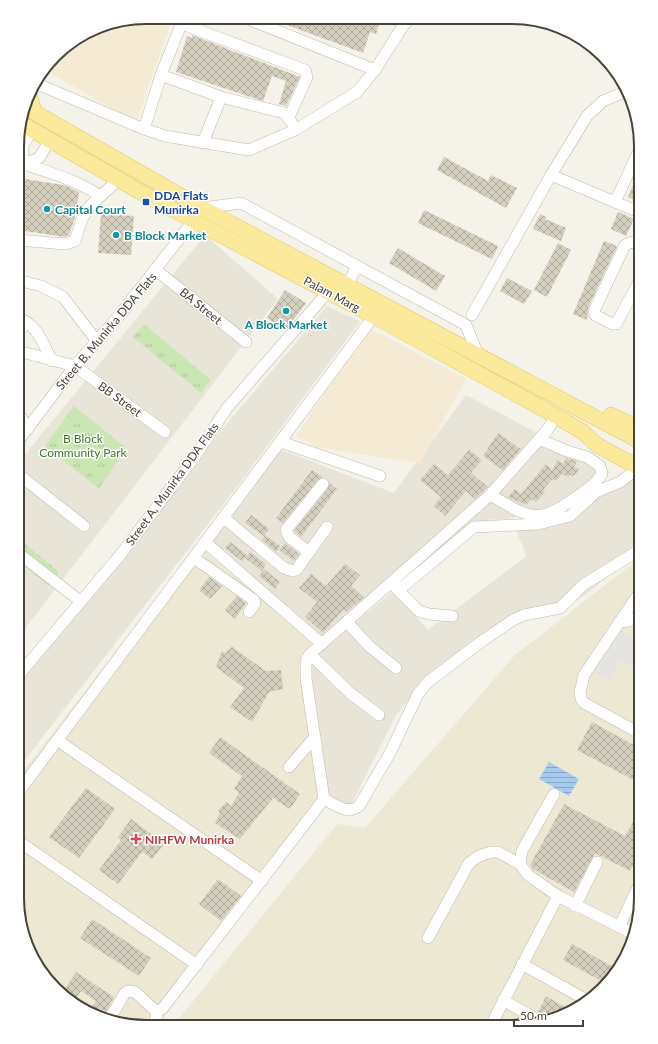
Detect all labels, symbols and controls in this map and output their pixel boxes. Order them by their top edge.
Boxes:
place label: DDA Flats Munirka [154,188,208,217]
marker: DDA Flats Munirka [141,197,151,207]
place label: Capital Court [55,202,126,217]
marker: Capital Court [42,204,52,214]
place label: B Block Market [124,228,207,243]
marker: B Block Market [111,230,121,240]
street label: Street B, Munirka DDA Flats [52,269,160,393]
street label: Palam Marg [301,273,363,315]
street label: BA Street [177,284,226,328]
marker: A Block Market [281,306,291,316]
place label: A Block Market [244,317,328,332]
street label: BB Street [95,378,145,420]
street label: Street A, Munirka DDA Flats [122,419,222,549]
park label: B Block Community Park [39,431,128,460]
place label: NIHFW Munirka [145,832,234,847]
marker: NIHFW Munirka [130,833,142,845]
scale bar [514,1002,583,1028]
text: 50 m [520,1008,547,1023]

